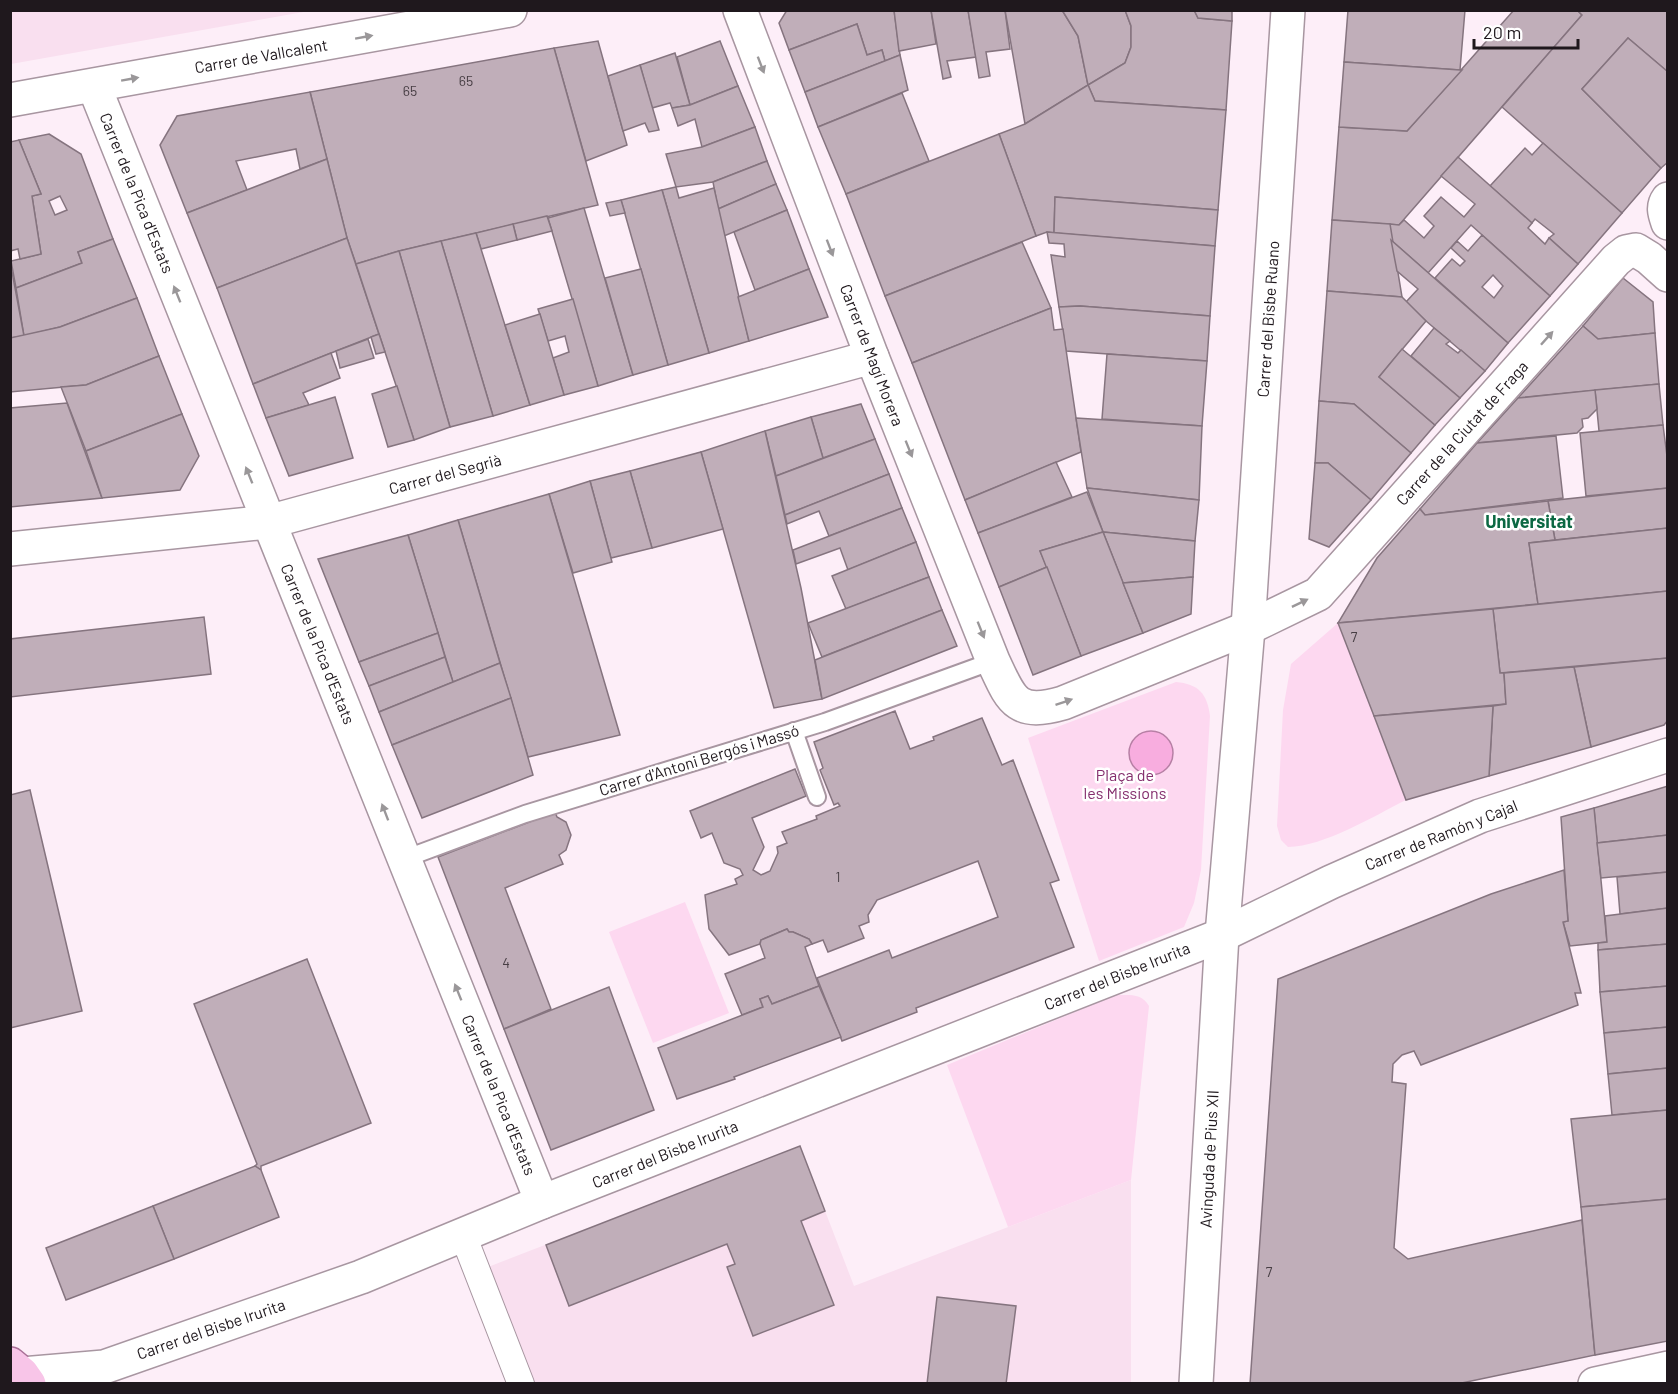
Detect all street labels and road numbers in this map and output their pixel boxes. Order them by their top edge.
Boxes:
street label: Carrer de Vallcalent [193,34,329,77]
street label: Carrer de la Pica d'Estats [97,110,178,276]
street label: Carrer del Bisbe Ruano [1253,240,1282,398]
street label: Carrer de Magí Morera [837,281,908,428]
street label: Carrer de la Ciutat de Fraga [1392,357,1532,509]
street label: Carrer del Segrià [387,449,503,498]
street label: Carrer de la Pica d'Estats [278,561,359,727]
street label: Carrer d'Antoni Bergós i Massó [597,720,801,799]
street label: Carrer de Ramón y Cajal [1362,795,1520,874]
street label: Carrer del Bisbe Irurita [1041,938,1193,1013]
street label: Carrer de la Pica d'Estats [459,1012,540,1178]
street label: Avinguda de Pius XII [1195,1090,1222,1228]
street label: Carrer del Bisbe Irurita [589,1116,741,1191]
street label: Carrer del Bisbe Irurita [134,1294,288,1363]

